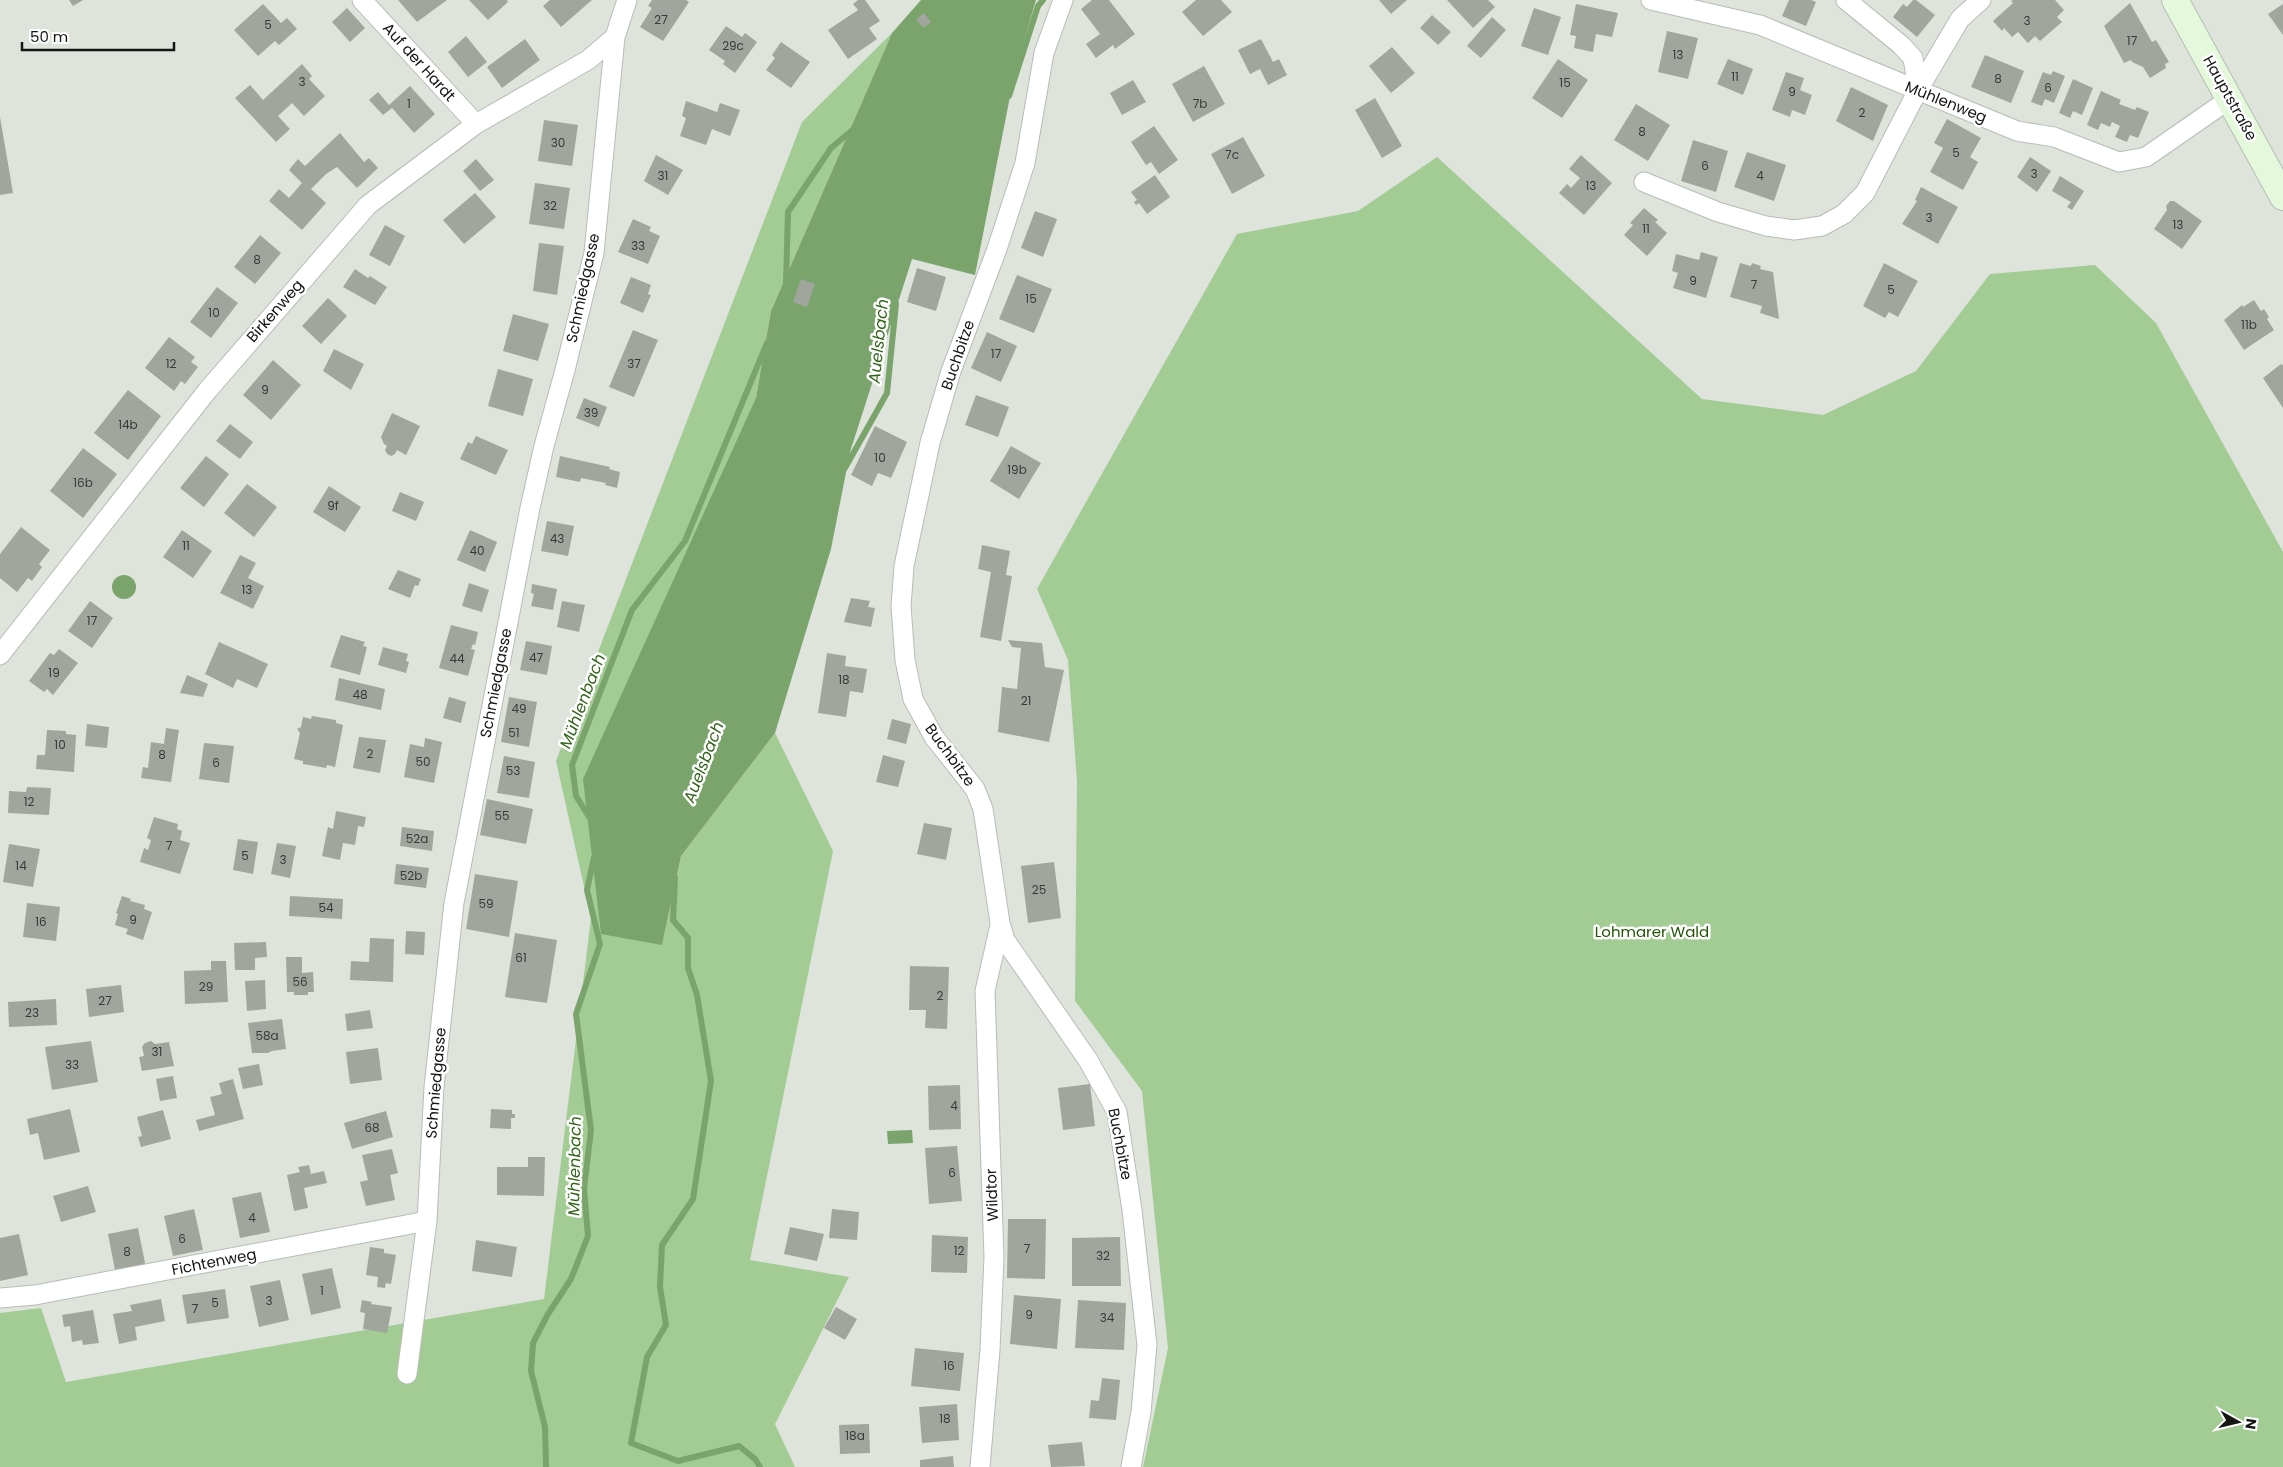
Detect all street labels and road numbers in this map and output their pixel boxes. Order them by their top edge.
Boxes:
street label: Auf der Hardt [378,18,460,106]
street label: Hauptstraße [2198,51,2262,144]
street label: Mühlenweg [1902,76,1990,127]
street label: Schmiedgasse [561,231,604,345]
street label: Birkenweg [241,275,308,347]
street label: Buchbitze [936,317,979,393]
street label: Schmiedgasse [475,626,516,740]
street label: Buchbitze [920,719,980,790]
street label: Schmiedgasse [420,1027,451,1139]
street label: Buchbitze [1103,1106,1138,1182]
street label: Wildtor [980,1168,1003,1222]
street label: Fichtenweg [170,1243,258,1280]

